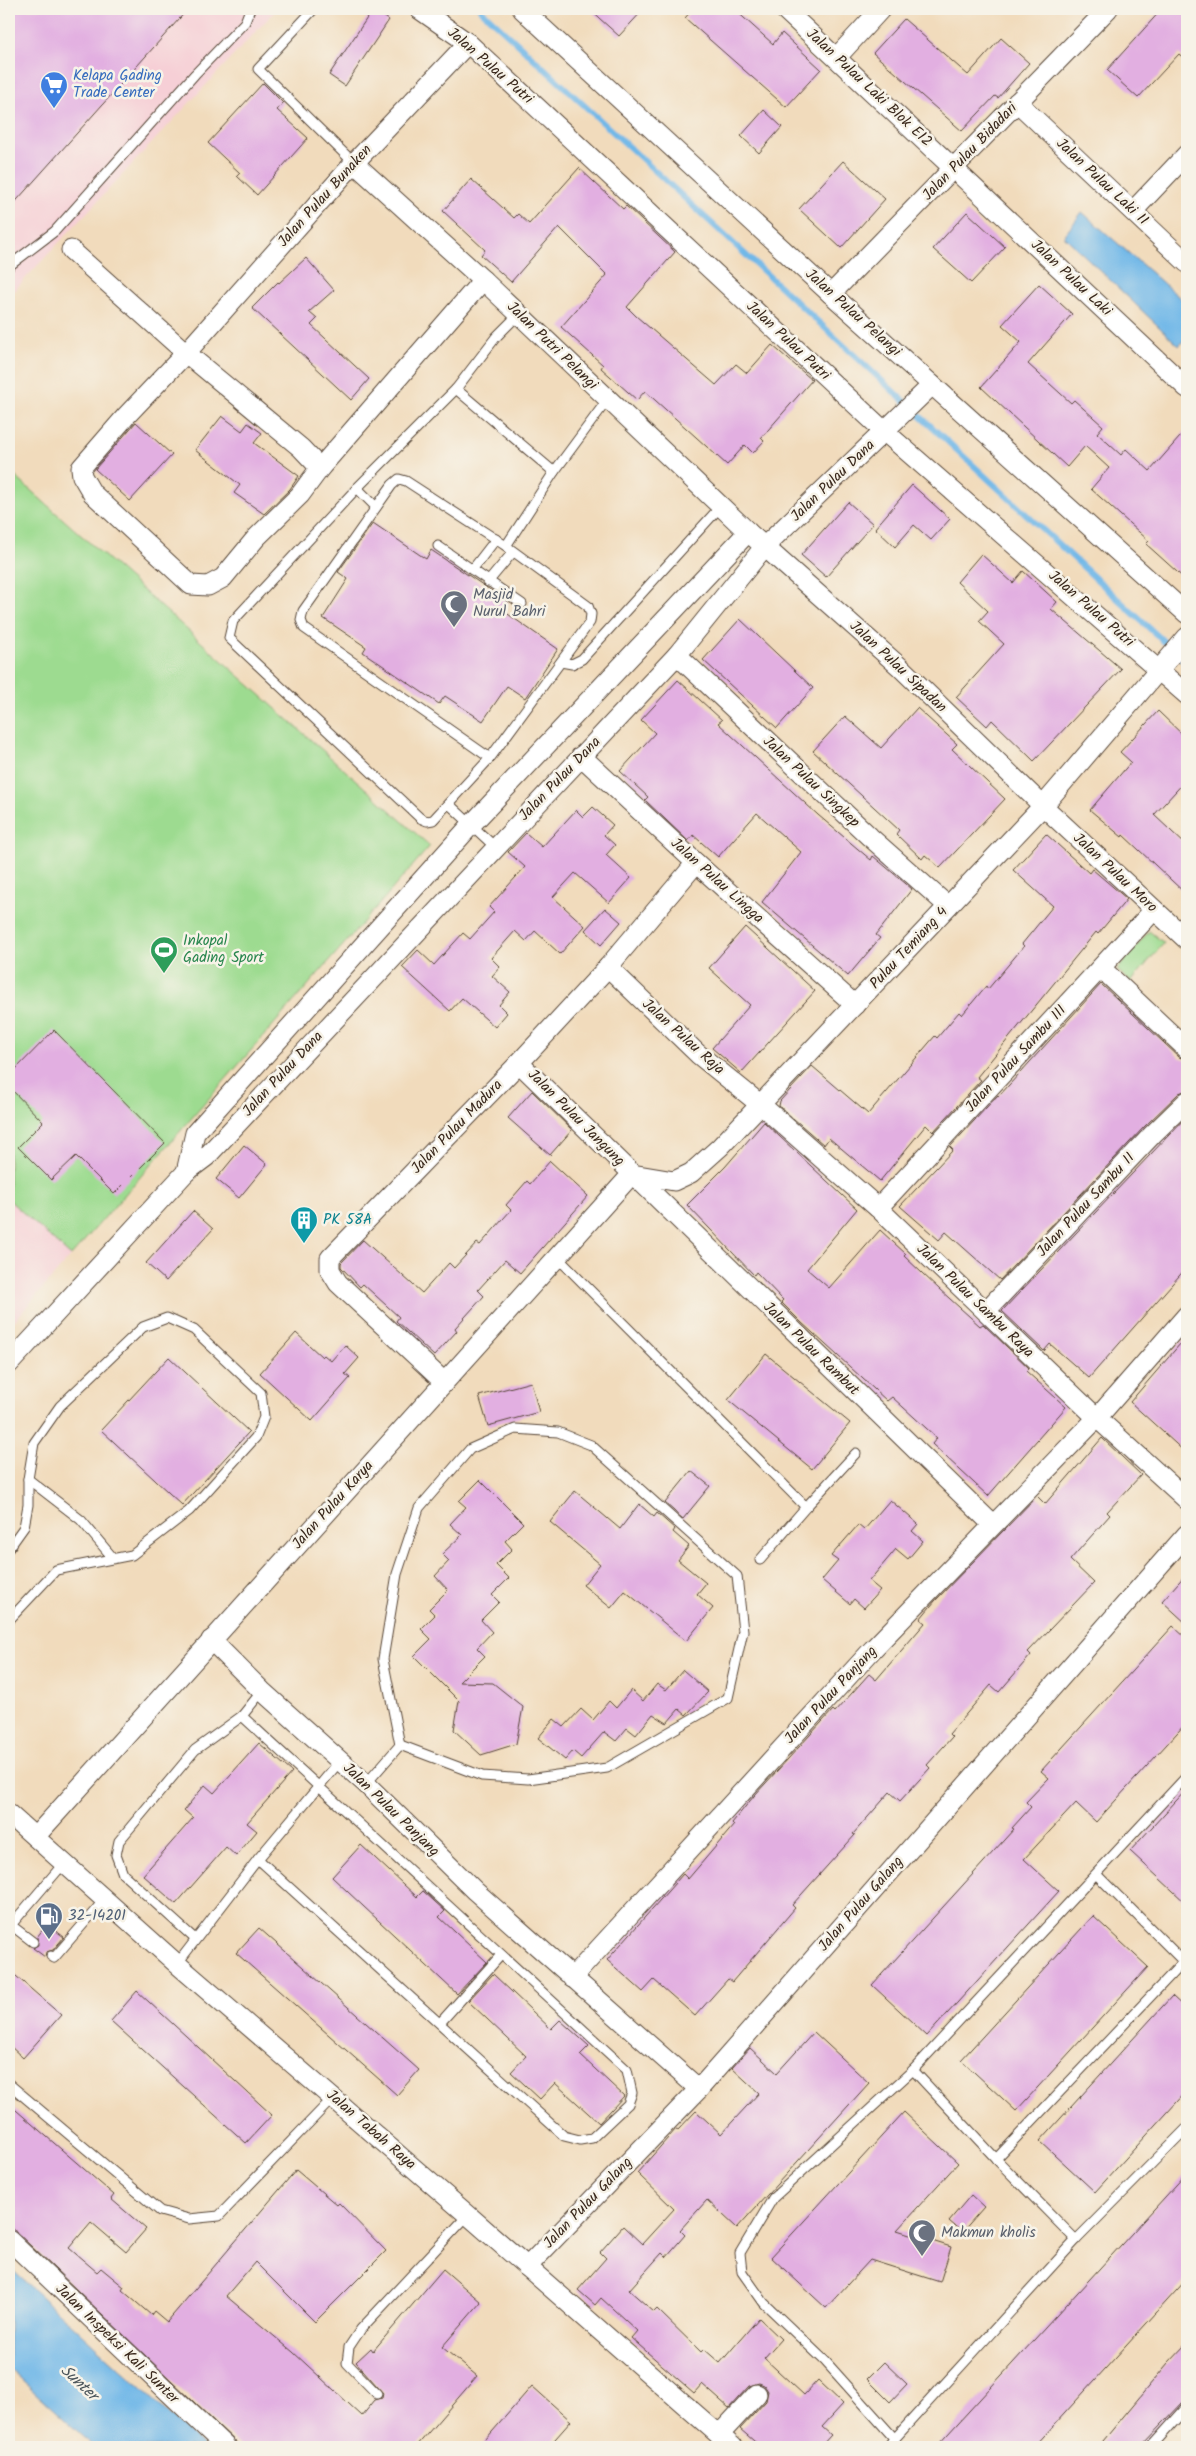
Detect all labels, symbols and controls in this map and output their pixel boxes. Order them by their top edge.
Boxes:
street label: Jalan Pulau Putri [441,22,540,111]
street label: Jalan Pulau Laki Blok E12 [800,23,938,153]
place label: Kelapa Gading Trade Center [73,64,162,105]
supermarket icon: Kelapa Gading Trade Center [39,70,69,109]
street label: Jalan Pulau Bidadari [917,96,1024,207]
street label: Jalan Pulau Laki II [1050,133,1154,232]
street label: Jalan Pulau Bunaken [272,139,378,253]
street label: Jalan Pulau Laki [1025,234,1118,323]
street label: Jalan Pulau Pelangi [799,263,908,364]
street label: Jalan Pulau Putri [740,295,837,388]
street label: Jalan Putri Pelangi [501,296,604,397]
street label: Jalan Pulau Dana [785,434,881,528]
street label: Jalan Pulau Putri [1042,565,1141,654]
place label: Masjid Nurul Bahri [473,583,547,624]
mosque icon: Masjid Nurul Bahri [439,589,469,628]
street label: Jalan Pulau Sipadan [844,615,952,719]
street label: Jalan Pulau Singkep [757,730,865,834]
street label: Jalan Pulau Dana [513,731,607,827]
street label: Jalan Pulau Moro [1067,827,1163,919]
street label: Jalan Pulau Lingga [665,832,769,930]
street label: Pulau Temiang 4 [864,901,954,995]
place label: Inkopal Gading Sport [183,929,264,970]
sports icon: Inkopal Gading Sport [149,935,179,974]
street label: Jalan Pulau Raja [636,993,730,1081]
street label: Jalan Pulau Sambu III [959,999,1073,1118]
street label: Jalan Pulau Dana [237,1026,329,1122]
street label: Jalan Pulau Jangung [522,1064,630,1172]
street label: Jalan Pulau Madura [405,1074,509,1180]
street label: Jalan Pulau Sambu II [1031,1147,1141,1263]
building icon: PK 58A [289,1205,319,1244]
place label: PK 58A [323,1208,372,1232]
street label: Jalan Pulau Sambu Raya [911,1238,1039,1364]
street label: Jalan Pulau Rambut [757,1296,865,1402]
street label: Jalan Pulau Karya [286,1455,380,1555]
street label: Jalan Pulau Panjang [779,1640,883,1750]
street label: Jalan Pulau Panjang [337,1757,445,1863]
street label: Jalan Pulau Galang [813,1851,909,1957]
fuel station icon: 32-14201 [34,1901,64,1940]
place label: 32-14201 [68,1904,126,1928]
street label: Jalan Tabah Raya [321,2084,421,2176]
street label: Jalan Pulau Galang [538,2151,638,2255]
mosque icon: Makmun kholis [907,2218,937,2257]
place label: Makmun kholis [941,2221,1036,2245]
street label: Jalan Inspeksi Kali Sunter [52,2280,182,2408]
water label: Sunter [57,2361,101,2405]

